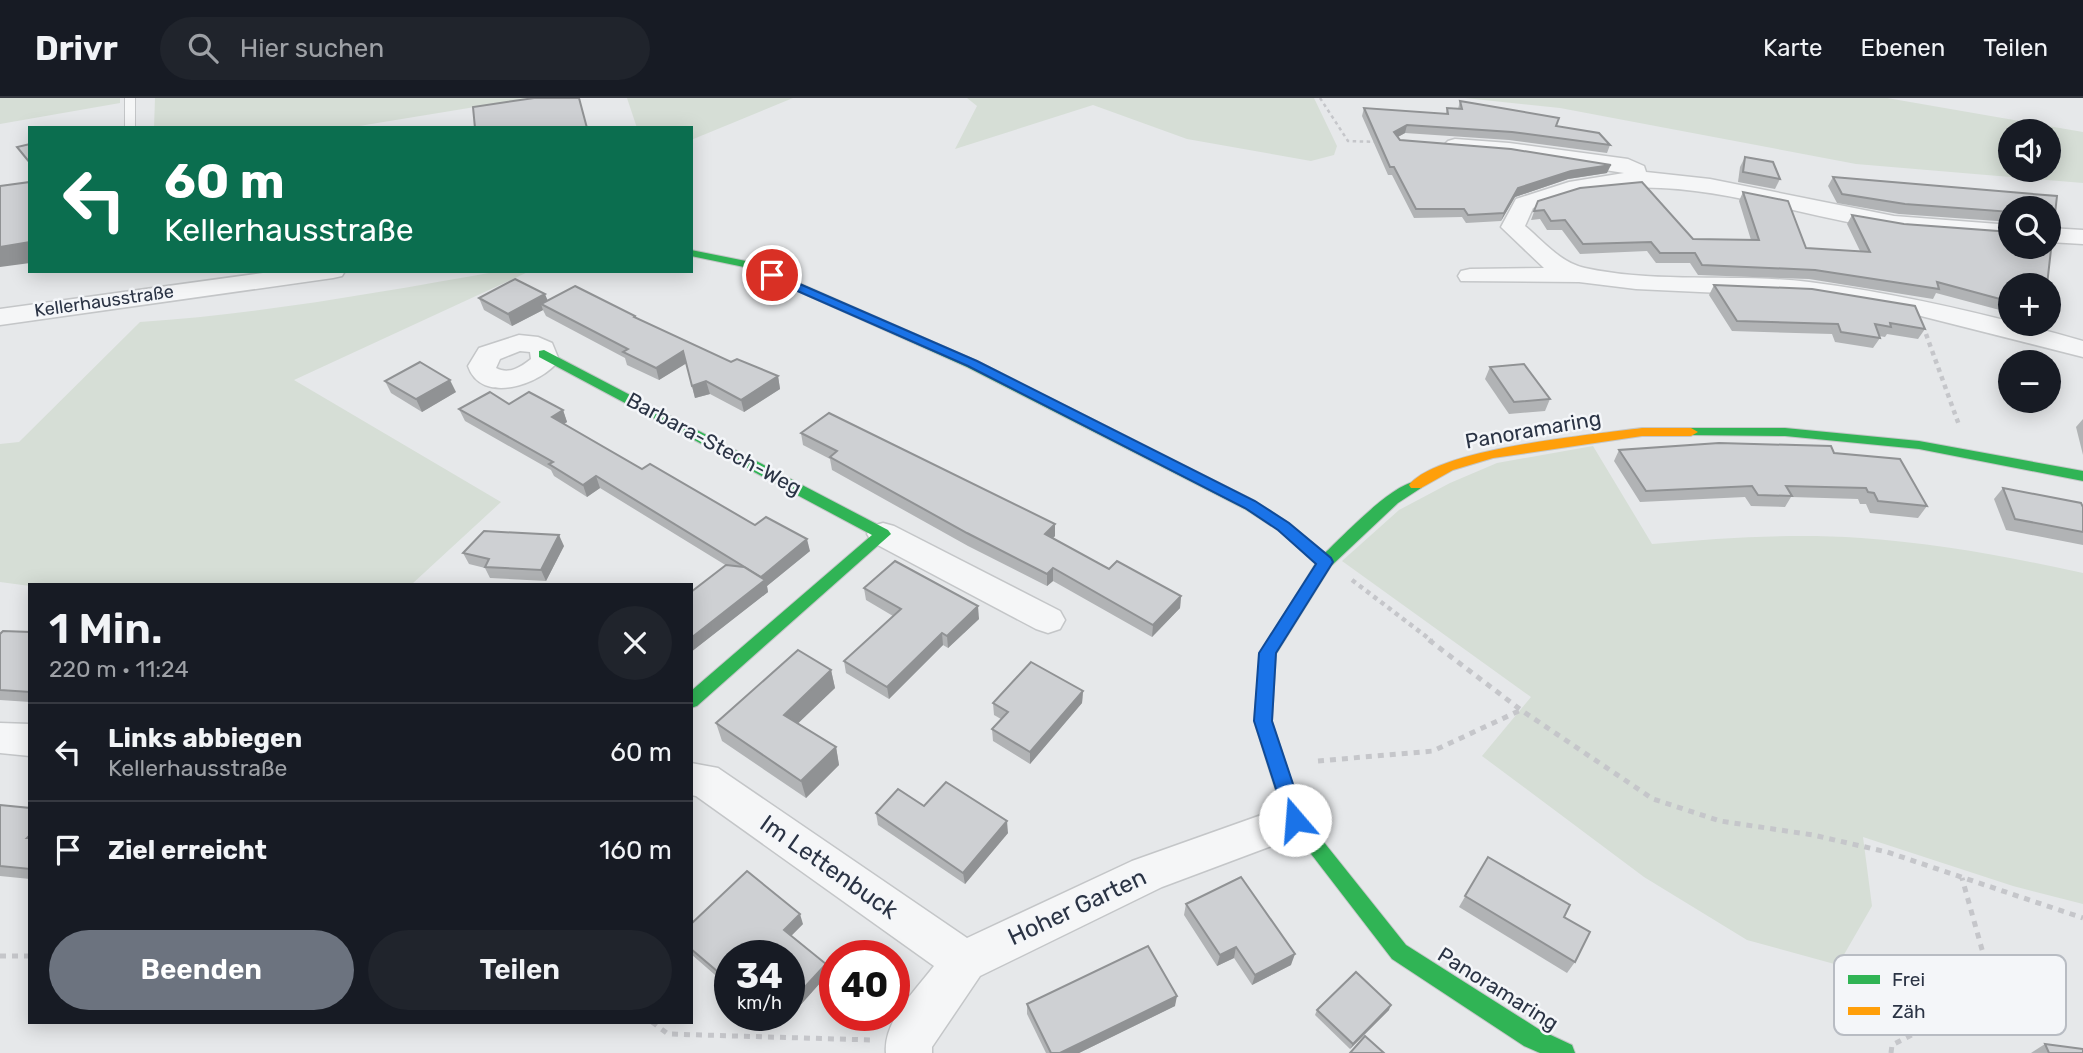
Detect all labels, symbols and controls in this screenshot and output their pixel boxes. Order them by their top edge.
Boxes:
search box [160,17,650,80]
text: Drivr [35,29,118,68]
icon: search [184,29,222,67]
text: Hier suchen [240,33,384,64]
text: Karte [1763,34,1823,62]
text: Ebenen [1861,34,1945,62]
text: Teilen [1983,34,2048,62]
map controls [1998,119,2061,413]
button: sound [1998,119,2061,182]
text: 60 m [164,152,285,210]
icon: left [49,154,140,245]
button: search [1998,196,2061,259]
text: Kellerhausstraße [164,211,414,249]
pin [742,245,802,305]
icon: arrive [753,256,791,294]
button: + [1998,273,2061,336]
street label: Kellerhausstraße [33,280,175,322]
button: − [1998,350,2061,413]
street label: Barbara-Stech-Weg [622,387,806,500]
street label: Panoramaring [1463,405,1603,454]
text: 1 Min. [49,604,162,654]
button: close [598,606,672,680]
text: 220 m · 11:24 [49,655,189,683]
text: Links abbiegen [108,723,302,754]
icon: left [49,733,87,771]
text: 60 m [610,737,672,768]
text: Kellerhausstraße [108,754,287,782]
position arrow [1258,783,1332,857]
street label: Im Lettenbuck [755,809,904,925]
icon: arrive [49,831,87,869]
text: Ziel erreicht [108,835,267,866]
text: 160 m [599,835,672,866]
street label: Hoher Garten [1003,863,1151,951]
button: Beenden [49,930,354,1010]
button: Teilen [368,930,672,1010]
speed limit sign: 40 [819,940,910,1031]
street label: Panoramaring [1433,942,1563,1036]
text: 34 [736,955,783,997]
legend [1834,955,2066,1035]
text: Frei [1892,968,1925,991]
text: km/h [737,992,782,1014]
text: Zäh [1892,1000,1925,1023]

